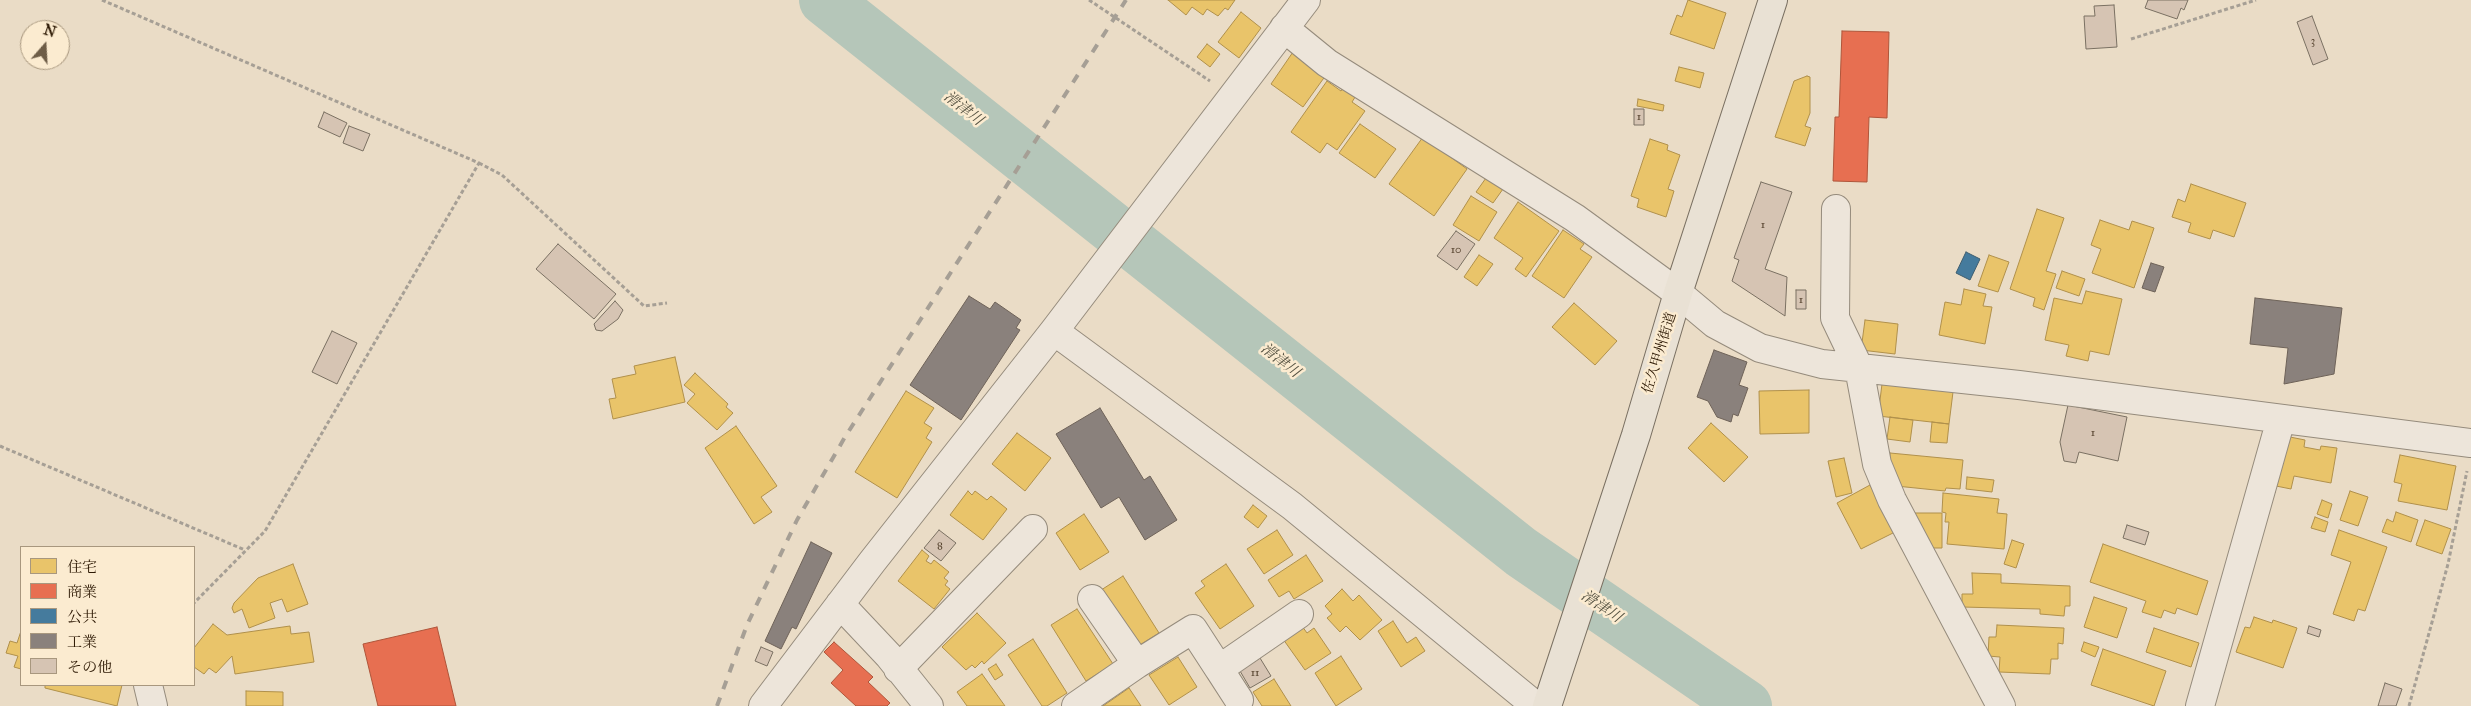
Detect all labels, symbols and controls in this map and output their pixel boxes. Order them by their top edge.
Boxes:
north arrow [20,20,70,70]
text: N [41,21,58,41]
house number: 3 [2311,34,2315,48]
water label: 滑津川 [940,88,986,130]
house number: 1 [1637,110,1641,124]
house number: 1 [1761,218,1765,232]
house number: 10 [1451,243,1461,257]
house number: 1 [1799,293,1803,307]
street label: 佐久甲州街道 [1640,310,1680,396]
water label: 滑津川 [1257,340,1303,382]
house number: 1 [2091,426,2095,440]
house number: 8 [937,539,943,553]
legend [20,546,195,686]
text: 住宅 [67,558,97,576]
text: 商業 [67,583,97,601]
water label: 滑津川 [1577,587,1625,627]
text: 公共 [67,608,97,626]
text: 工業 [67,633,97,651]
text: その他 [67,658,112,676]
house number: 11 [1251,666,1259,680]

